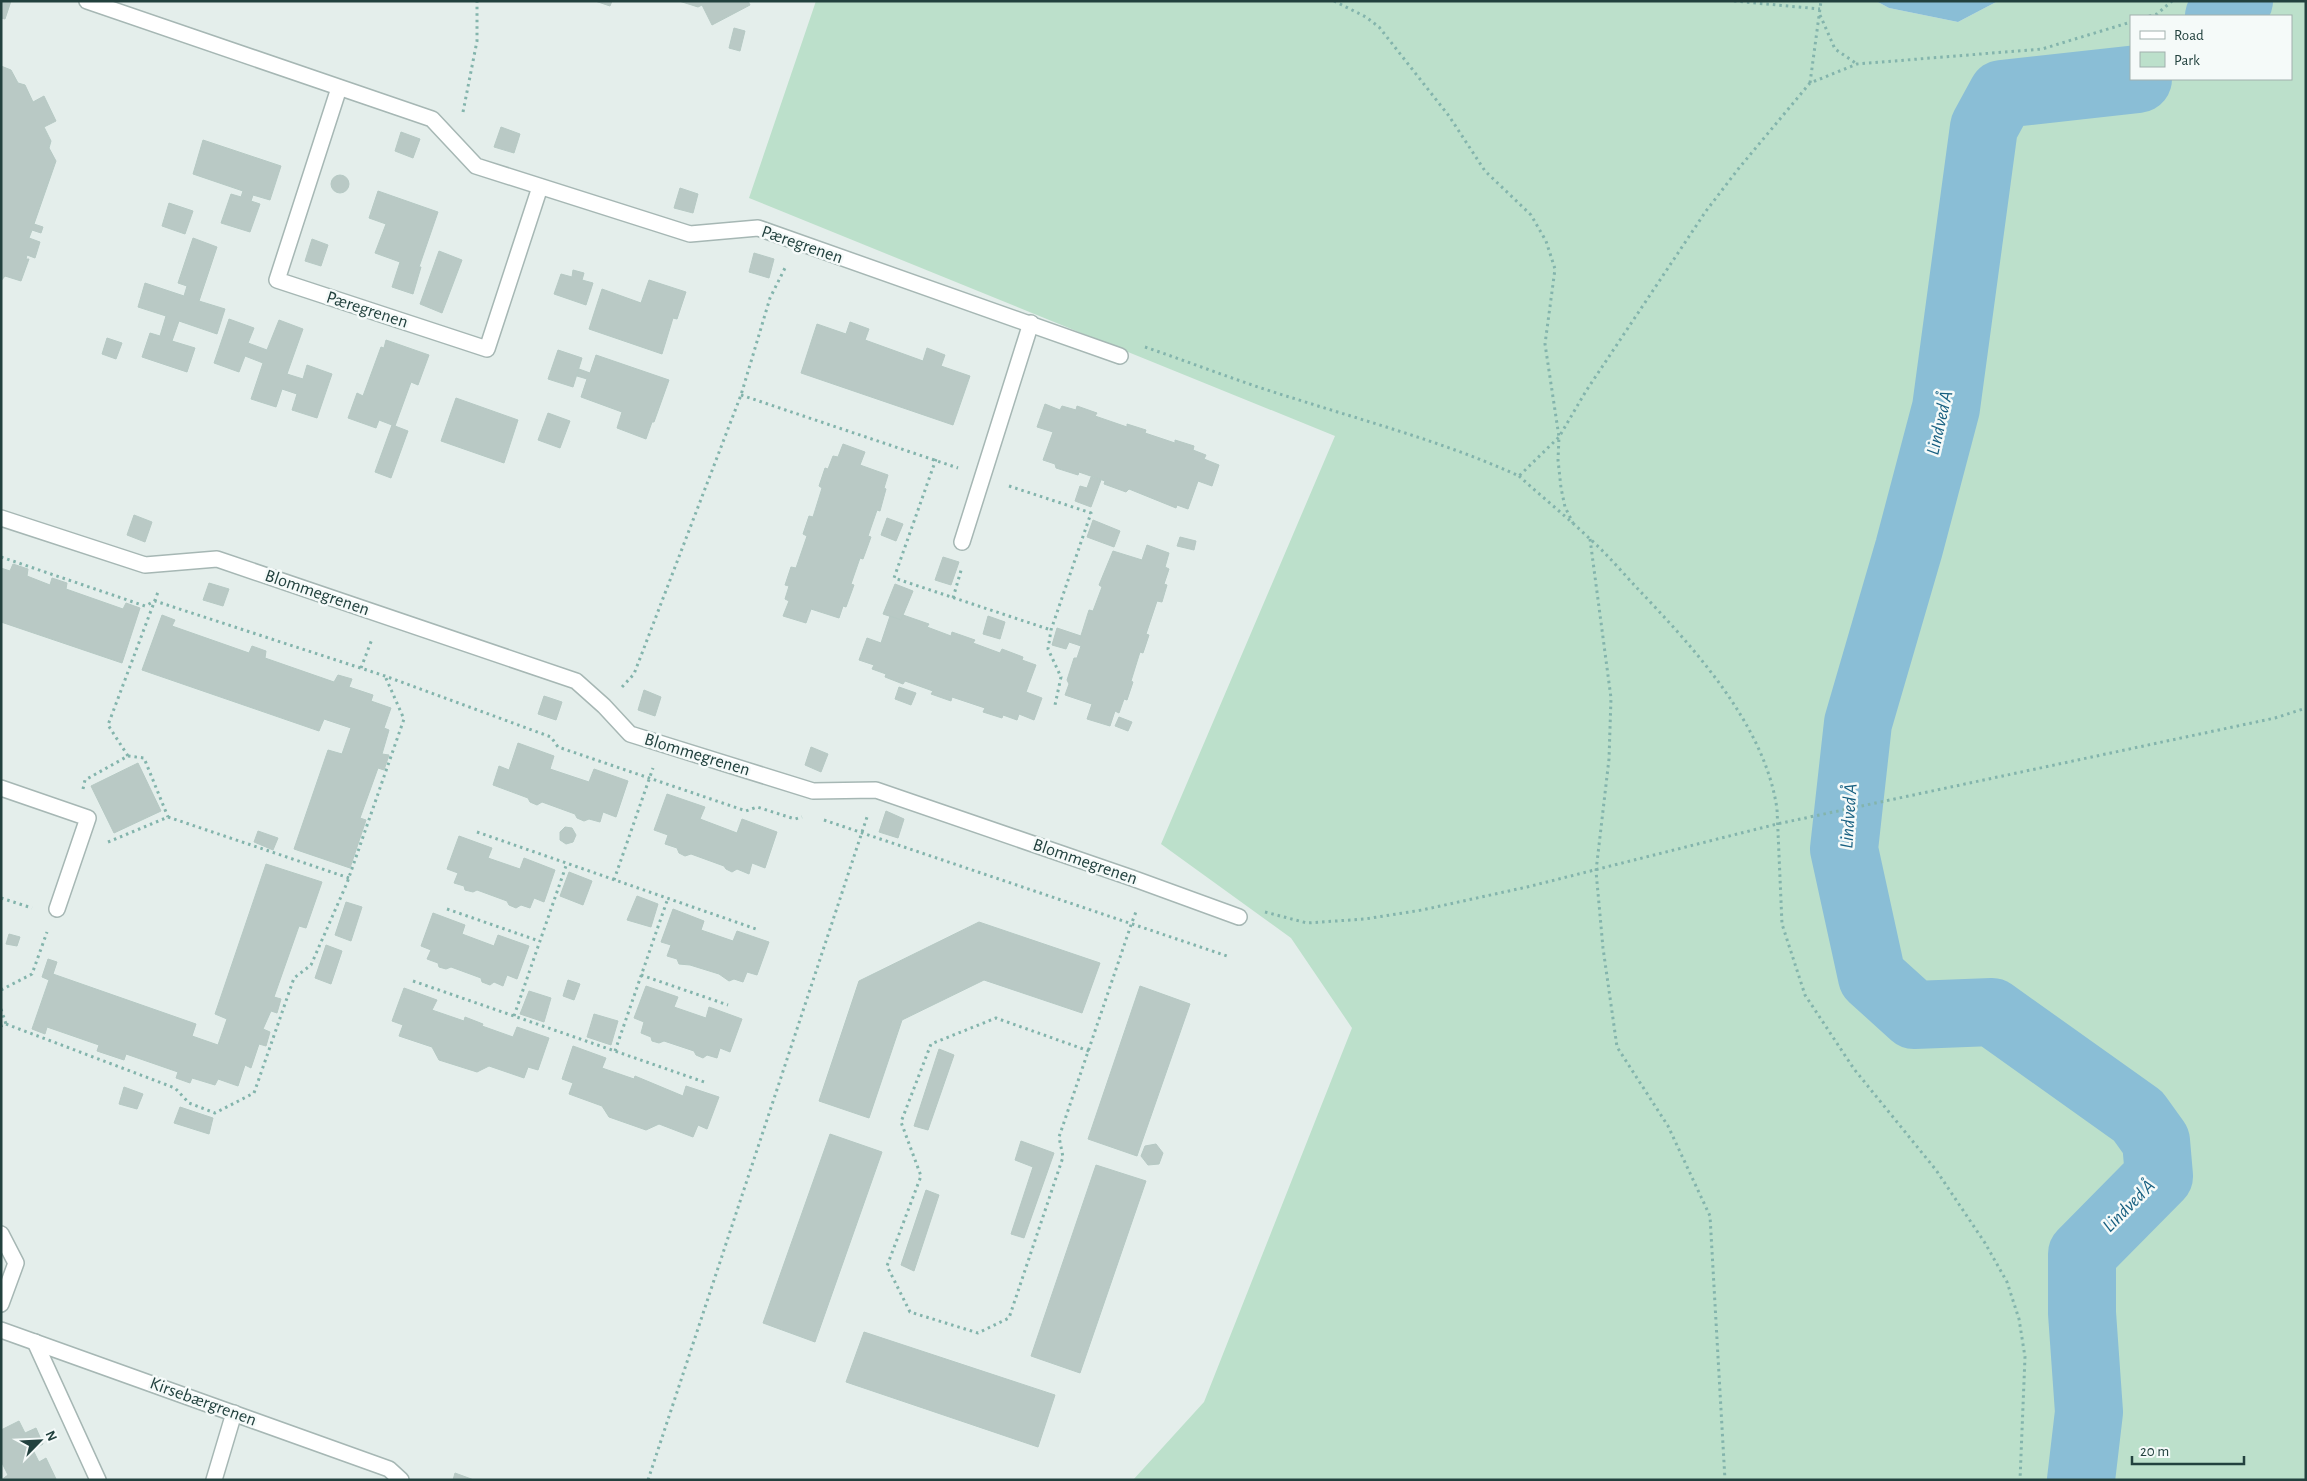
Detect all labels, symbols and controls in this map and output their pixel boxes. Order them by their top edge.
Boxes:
legend [2130,15,2292,80]
text: Road [2174,28,2204,43]
text: Park [2174,53,2200,68]
street label: Pæregrenen [759,223,845,267]
street label: Pæregrenen [324,288,410,332]
water label: Lindved Å [1921,389,1957,457]
street label: Blommegrenen [262,567,372,619]
street label: Blommegrenen [642,730,752,780]
water label: Lindved Å [1835,783,1861,849]
street label: Blommegrenen [1030,836,1140,888]
water label: Lindved Å [2098,1175,2159,1236]
street label: Kirsebærgrenen [147,1374,259,1430]
north arrow [15,1416,65,1466]
text: N [43,1429,59,1443]
scale bar [2132,1434,2244,1466]
text: 20 m [2140,1444,2169,1459]

